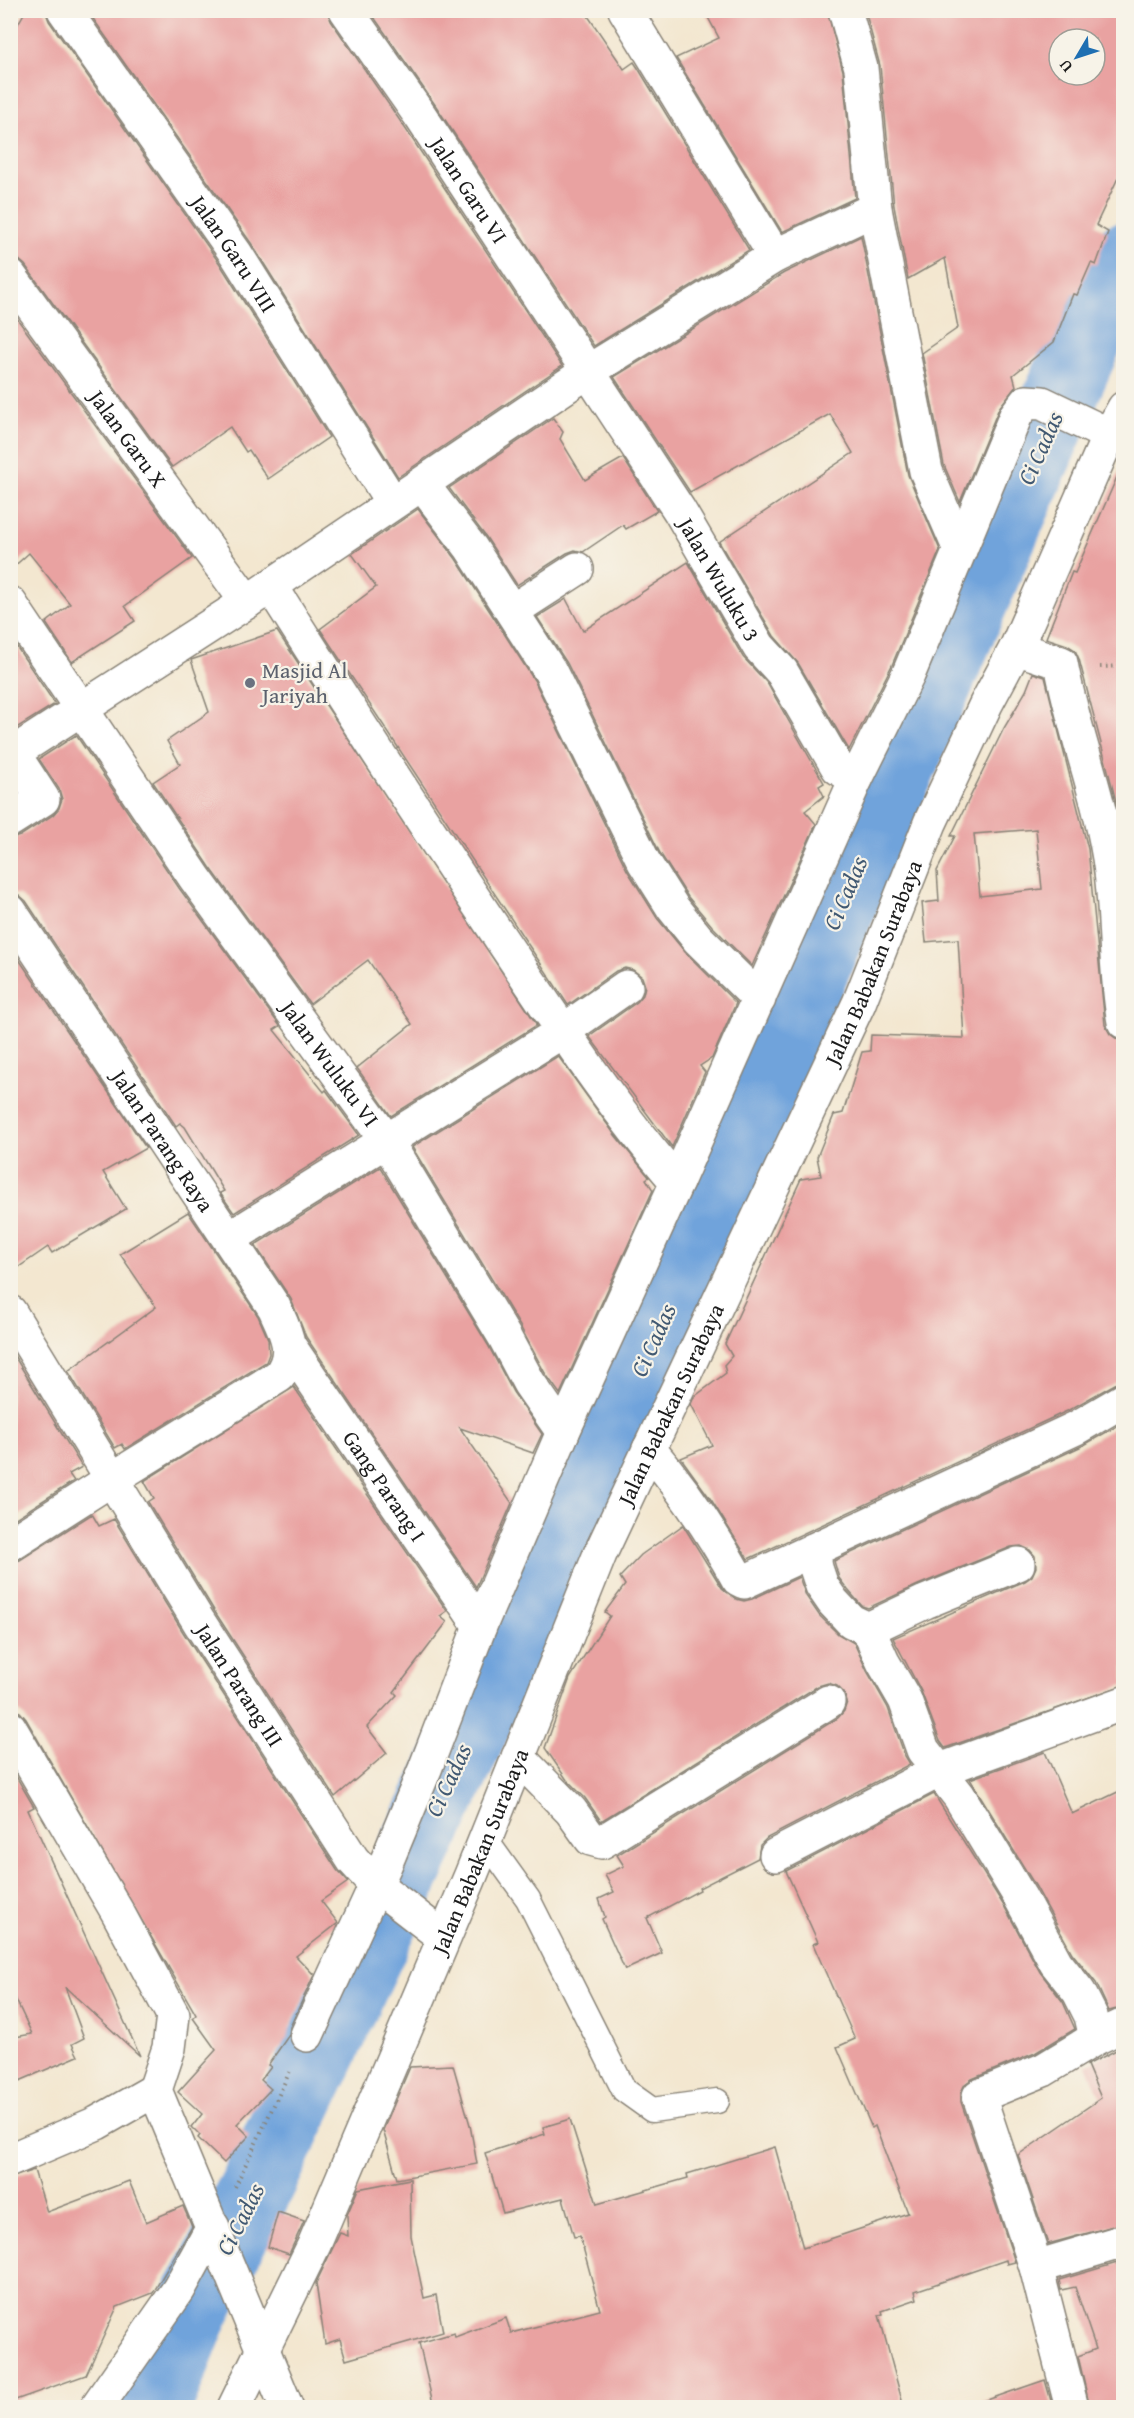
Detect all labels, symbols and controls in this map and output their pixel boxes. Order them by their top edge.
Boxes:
north arrow [1047,27,1107,87]
text: U [1052,55,1078,78]
street label: Jalan Garu VI [421,128,516,250]
street label: Jalan Garu VIII [181,186,285,318]
street label: Jalan Garu X [80,381,175,494]
water label: Ci Cadas [1008,405,1072,490]
street label: Jalan Wuluku 3 [669,509,768,647]
place label: Masjid Al Jariyah [259,654,347,711]
marker: Masjid Al Jariyah [243,676,257,690]
water label: Ci Cadas [814,850,876,935]
street label: Jalan Babakan Surabaya [815,855,930,1073]
street label: Jalan Wuluku VI [272,991,387,1133]
street label: Jalan Parang Raya [102,1061,222,1219]
water label: Ci Cadas [621,1297,685,1382]
street label: Jalan Babakan Surabaya [608,1298,732,1513]
street label: Gang Parang I [335,1424,434,1548]
street label: Jalan Parang III [186,1614,291,1753]
water label: Ci Cadas [416,1737,480,1822]
street label: Jalan Babakan Surabaya [422,1743,536,1962]
water label: Ci Cadas [207,2176,273,2261]

